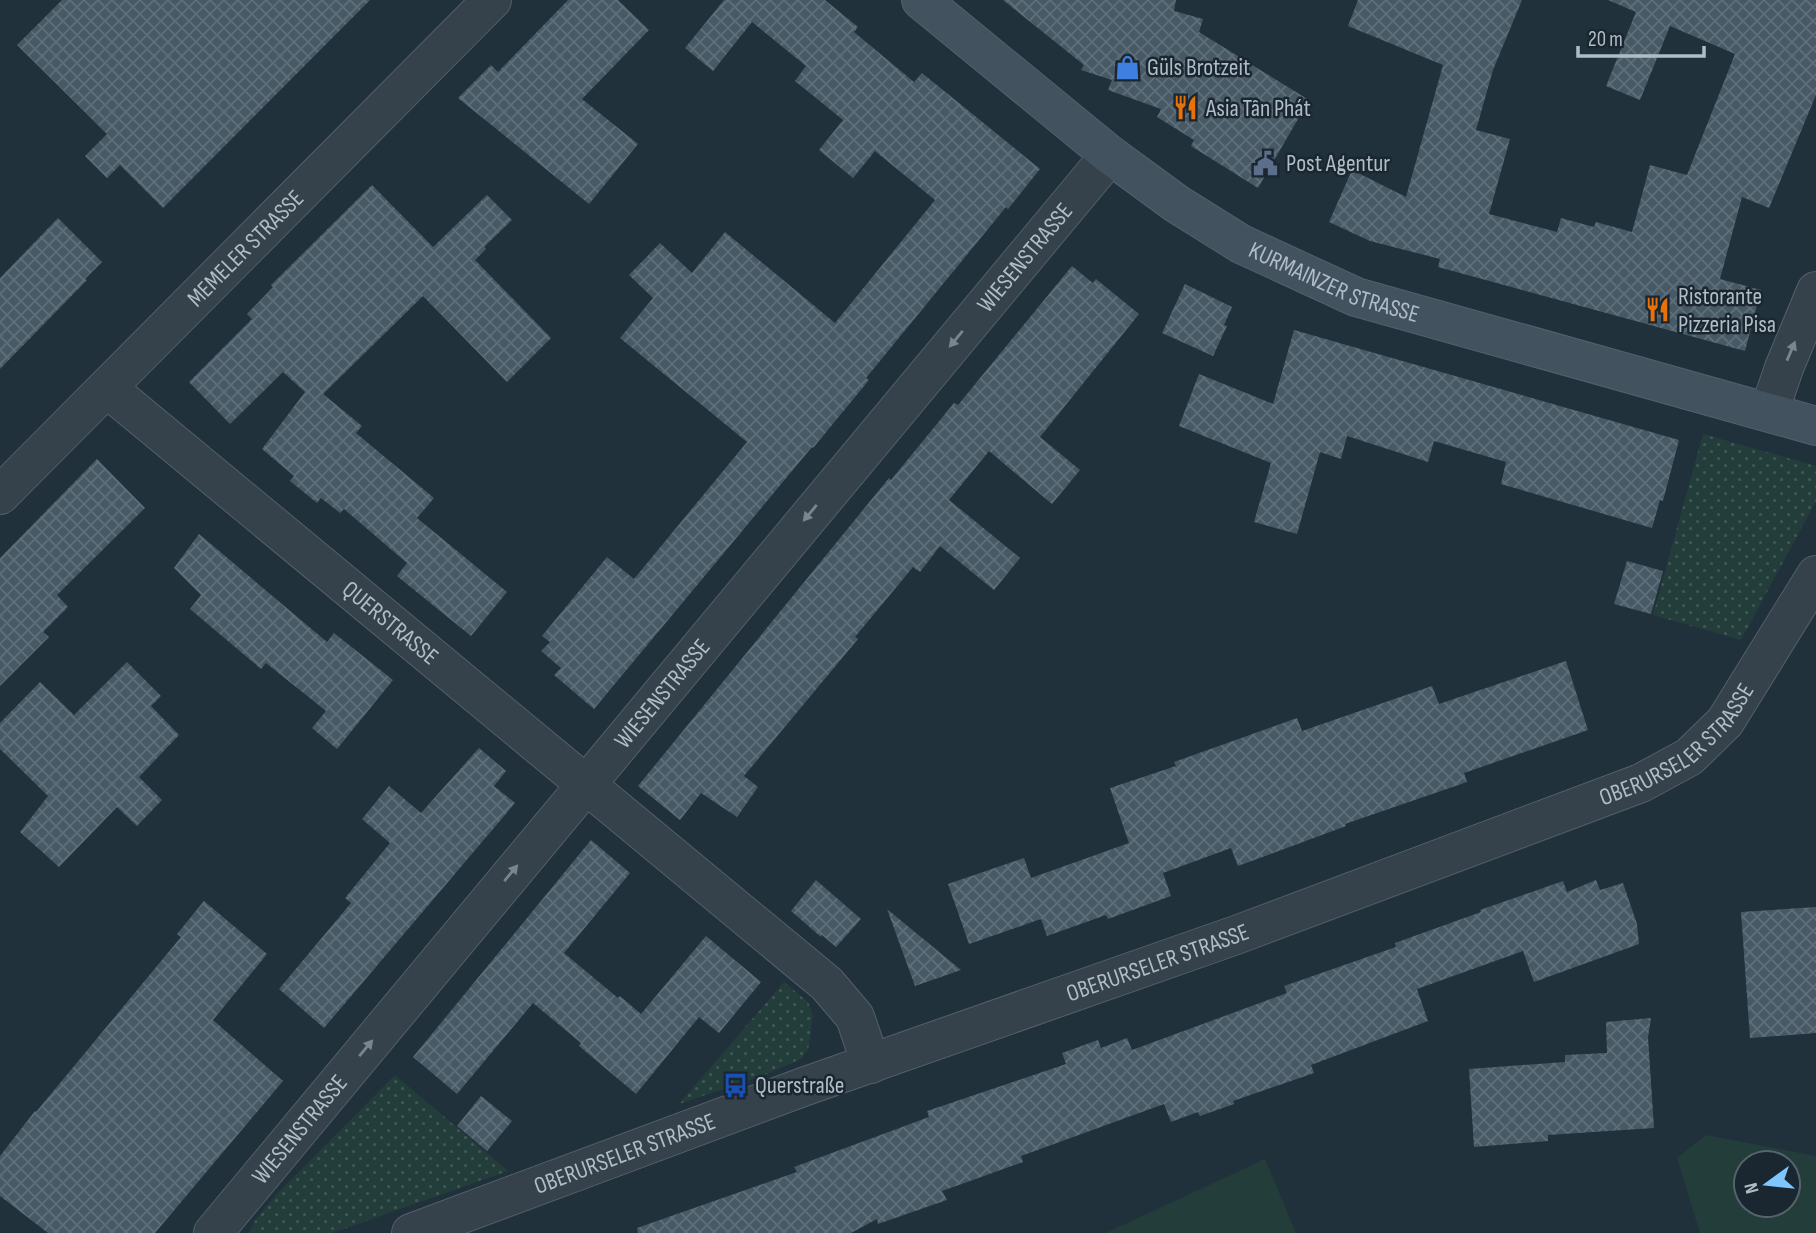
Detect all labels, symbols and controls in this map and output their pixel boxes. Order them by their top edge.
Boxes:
scale bar [1578,14,1704,58]
text: 20 m [1588,27,1623,52]
shop icon: Güls Brotzeit [1113,53,1141,81]
place label: Güls Brotzeit [1147,53,1250,82]
restaurant icon: Asia Tân Phát [1172,94,1200,122]
place label: Asia Tân Phát [1205,94,1311,123]
public building icon: Post Agentur [1252,149,1280,177]
place label: Post Agentur [1286,149,1390,178]
street label: MEMELER STRASSE [181,184,310,313]
street label: WIESENSTRASSE [971,197,1079,319]
street label: KURMAINZER STRASSE [1244,236,1423,329]
place label: Ristorante Pizzeria Pisa [1678,282,1776,339]
restaurant icon: Ristorante Pizzeria Pisa [1644,296,1672,324]
one-way arrow [949,330,964,347]
one-way arrow [1786,340,1797,361]
one-way arrow [803,504,818,522]
street label: QUERSTRASSE [336,575,444,671]
street label: WIESENSTRASSE [608,633,716,754]
street label: OBERURSELER STRASSE [1595,678,1760,812]
one-way arrow [503,865,518,882]
street label: OBERURSELER STRASSE [1063,918,1253,1008]
one-way arrow [358,1040,373,1057]
street label: WIESENSTRASSE [246,1069,354,1190]
bus stop icon: Querstraße [721,1071,749,1099]
place label: Querstraße [755,1071,844,1100]
street label: OBERURSELER STRASSE [530,1107,720,1201]
north arrow [1732,1149,1802,1219]
text: N [1740,1180,1764,1196]

